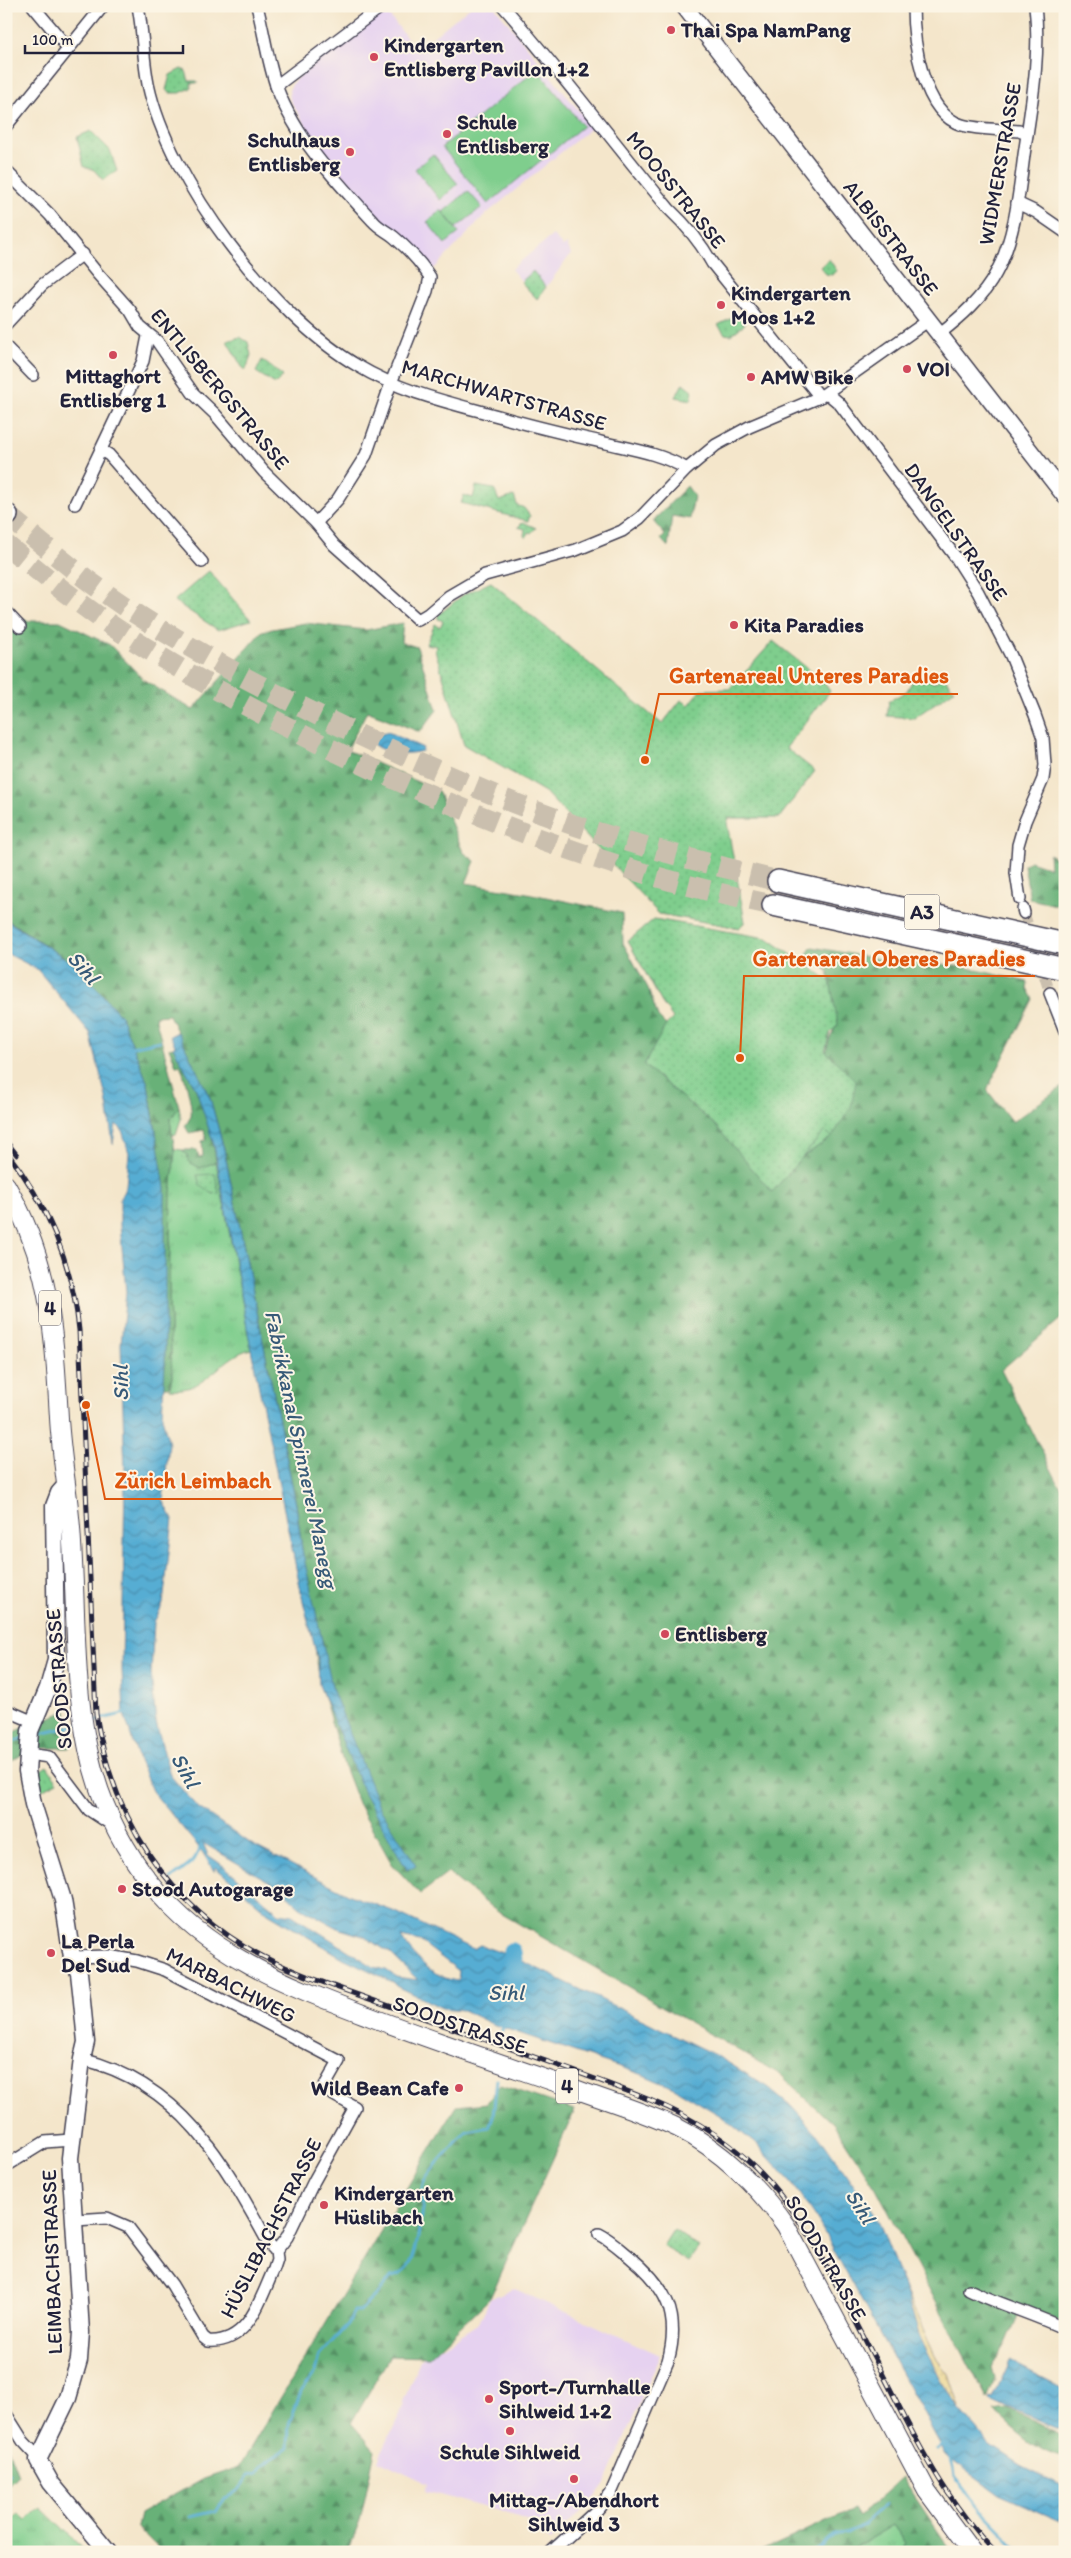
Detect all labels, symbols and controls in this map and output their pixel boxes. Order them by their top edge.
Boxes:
place label: Thai Spa NamPang [680,17,851,43]
scale bar [25,22,182,54]
marker: Thai Spa NamPang [665,24,677,36]
text: 100 m [32,31,74,49]
place label: Kindergarten Entlisberg Pavillon 1+2 [384,32,589,82]
marker: Kindergarten Entlisberg Pavillon 1+2 [368,51,380,63]
street label: WIDMERSTRASSE [973,81,1026,247]
place label: Schule Entlisberg [457,109,550,159]
street label: MOOSSTRASSE [621,126,731,253]
place label: Schulhaus Entlisberg [247,127,341,177]
marker: Schule Entlisberg [441,128,453,140]
marker: Schulhaus Entlisberg [344,146,356,158]
street label: ALBISSTRASSE [839,175,944,300]
place label: Kindergarten Moos 1+2 [731,280,851,329]
marker: Kindergarten Moos 1+2 [715,299,727,311]
street label: ENTLISBERGSTRASSE [146,303,295,475]
marker: Mittaghort Entlisberg 1 [107,349,119,361]
street label: MARCHWARTSTRASSE [399,353,609,436]
place label: VOI [917,356,950,381]
place label: Mittaghort Entlisberg 1 [60,363,166,413]
marker: VOI [901,363,913,375]
place label: AMW Bike [760,364,854,389]
marker: AMW Bike [745,371,757,383]
street label: DANGELSTRASSE [899,458,1013,606]
place label: Kita Paradies [744,612,864,637]
marker: Kita Paradies [728,619,740,631]
callout: Gartenareal Unteres Paradies [659,657,958,694]
text: Gartenareal Unteres Paradies [669,662,949,689]
road number: A3 [904,894,940,930]
callout: Gartenareal Oberes Paradies [744,939,1035,976]
water label: Sihl [62,945,107,991]
text: Gartenareal Oberes Paradies [753,945,1026,972]
road number: 4 [39,1290,61,1326]
water label: Fabrikkanal Spinnerei Manegg [259,1308,345,1593]
water label: Sihl [107,1363,134,1401]
callout: Zürich Leimbach [105,1462,282,1499]
text: Zürich Leimbach [115,1467,272,1494]
street label: SOODSTRASSE [40,1608,77,1750]
place label: Entlisberg [675,1621,768,1647]
marker: Entlisberg [659,1628,671,1640]
water label: Sihl [165,1748,207,1794]
place label: Stood Autogarage [132,1876,294,1902]
marker: Stood Autogarage [116,1883,128,1895]
place label: La Perla Del Sud [61,1928,136,1977]
street label: MARBACHWEG [162,1941,300,2028]
marker: La Perla Del Sud [45,1947,57,1959]
water label: Sihl [488,1979,526,2006]
street label: SOODSTRASSE [390,1990,531,2059]
road number: 4 [556,2068,578,2104]
place label: Wild Bean Cafe [311,2075,449,2100]
marker: Wild Bean Cafe [453,2082,465,2094]
street label: HÜSLIBACHSTRASSE [214,2133,327,2322]
street label: LEIMBACHSTRASSE [36,2169,67,2355]
place label: Kindergarten Hüslibach [334,2180,454,2229]
water label: Sihl [840,2184,883,2230]
street label: SOODSTRASSE [780,2191,872,2325]
marker: Kindergarten Hüslibach [318,2199,330,2211]
place label: Sport-/Turnhalle Sihlweid 1+2 [499,2374,651,2423]
marker: Sport-/Turnhalle Sihlweid 1+2 [483,2393,495,2405]
marker: Schule Sihlweid [504,2425,516,2437]
place label: Schule Sihlweid [440,2439,581,2464]
marker: Mittag-/Abendhort Sihlweid 3 [568,2473,580,2485]
place label: Mittag-/Abendhort Sihlweid 3 [489,2487,659,2536]

